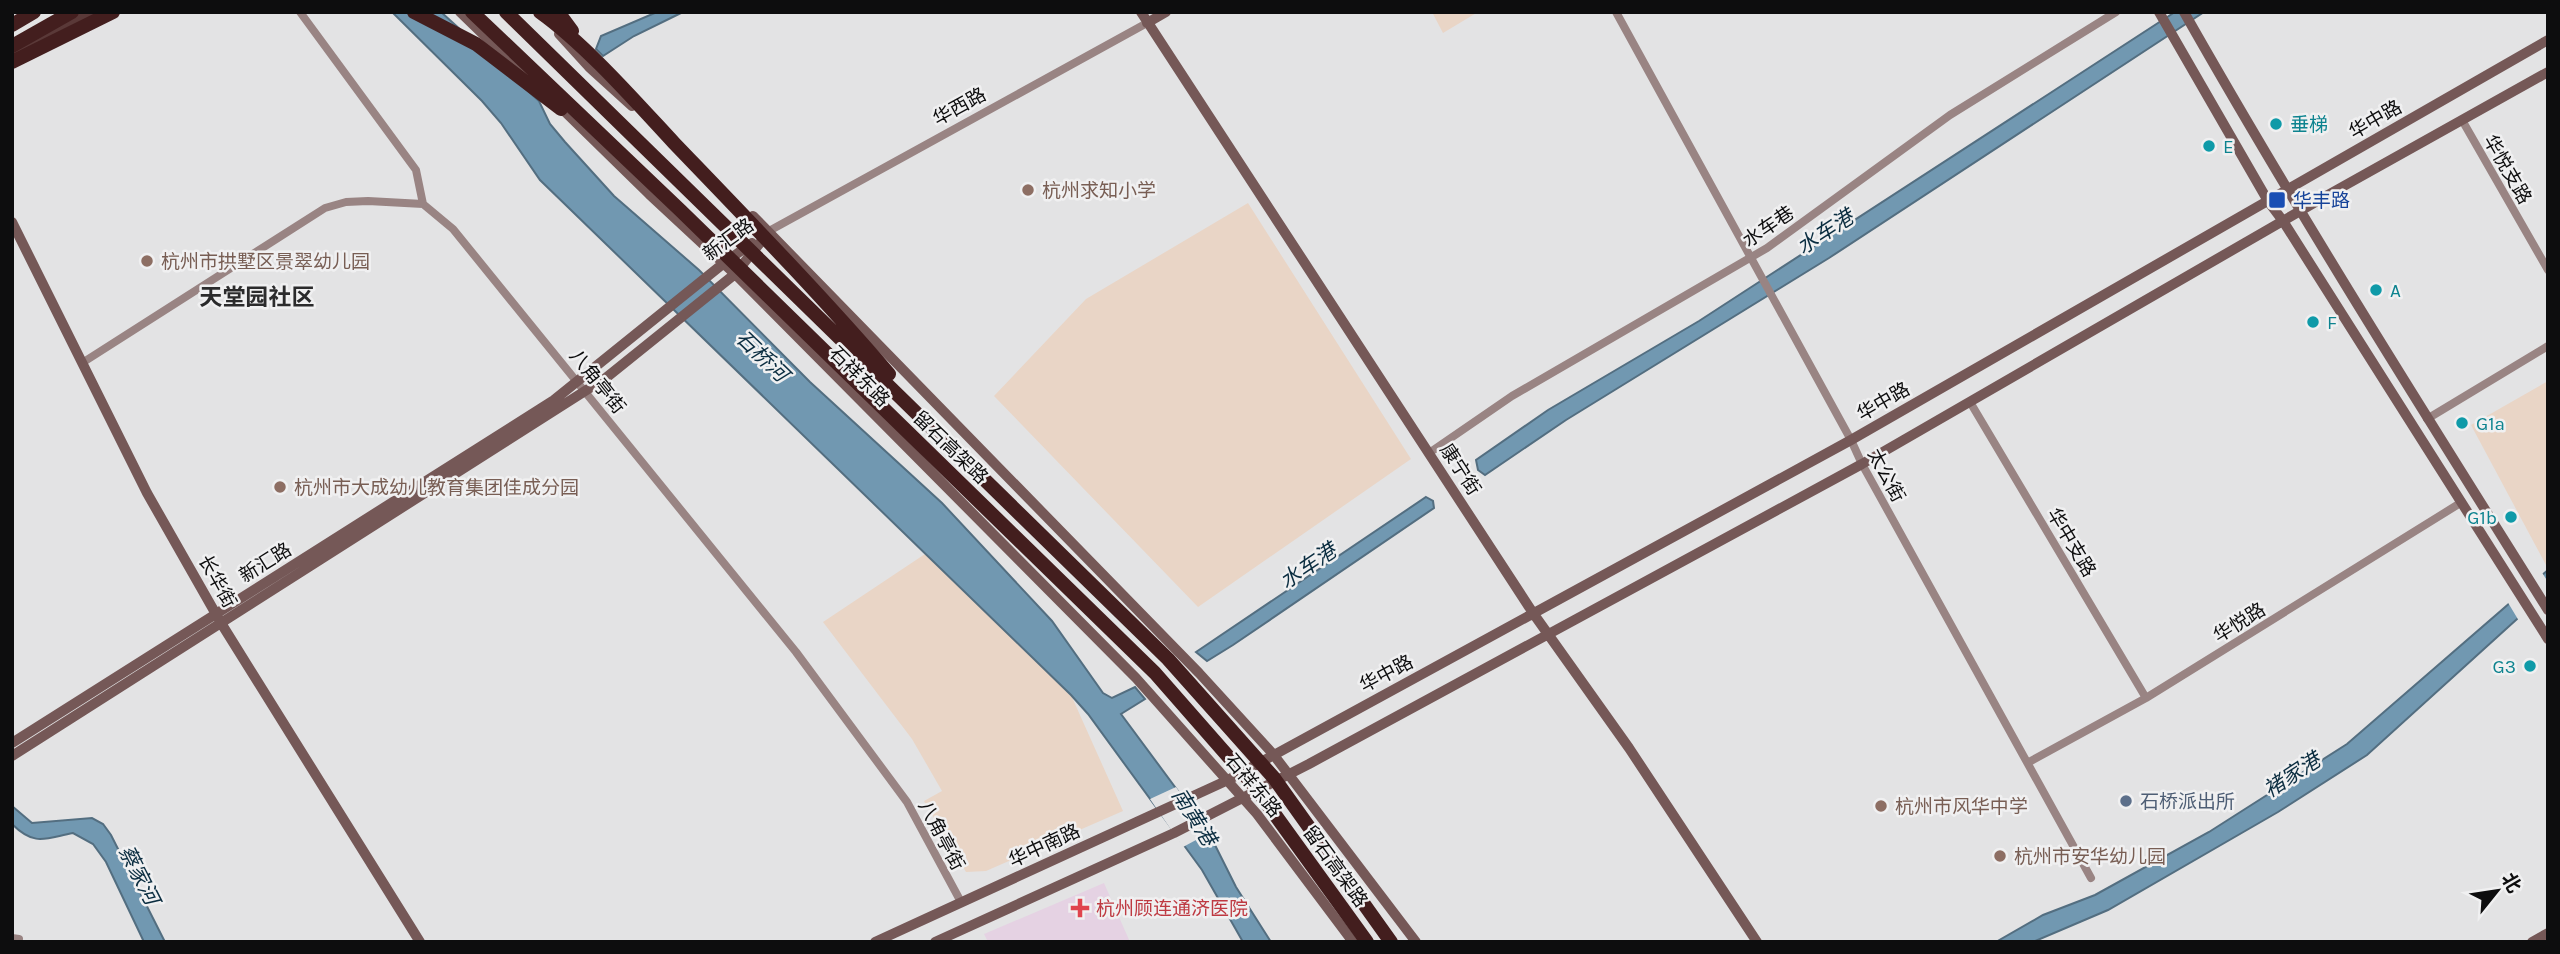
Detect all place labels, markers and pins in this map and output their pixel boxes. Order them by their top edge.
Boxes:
place label: 垂梯 [2290,114,2328,136]
marker: 垂梯 [2268,116,2284,132]
place label: E [2223,136,2234,158]
marker: E [2201,138,2217,154]
place label: 杭州求知小学 [1042,180,1156,202]
marker: 杭州求知小学 [1020,182,1036,198]
marker: 华丰路 [2267,190,2287,210]
place label: 华丰路 [2293,190,2350,212]
place label: 杭州市拱墅区景翠幼儿园 [161,251,370,273]
marker: 杭州市拱墅区景翠幼儿园 [139,253,155,269]
place label: A [2390,280,2401,302]
marker: A [2368,282,2384,298]
place label: F [2327,312,2337,334]
marker: F [2305,314,2321,330]
place label: G1a [2476,413,2505,435]
marker: G1a [2454,415,2470,431]
place label: 杭州市大成幼儿教育集团佳成分园 [294,477,579,499]
marker: 杭州市大成幼儿教育集团佳成分园 [272,479,288,495]
place label: G1b [2467,507,2497,529]
marker: G1b [2503,509,2519,525]
place label: G3 [2493,656,2516,678]
marker: G3 [2522,658,2538,674]
place label: 石桥派出所 [2140,791,2235,813]
marker: 石桥派出所 [2118,793,2134,809]
place label: 杭州市风华中学 [1895,796,2028,818]
marker: 杭州市风华中学 [1873,798,1889,814]
place label: 杭州市安华幼儿园 [2014,846,2166,868]
marker: 杭州市安华幼儿园 [1992,848,2008,864]
marker: 杭州顾连通济医院 [1070,898,1090,918]
place label: 杭州顾连通济医院 [1096,898,1248,920]

